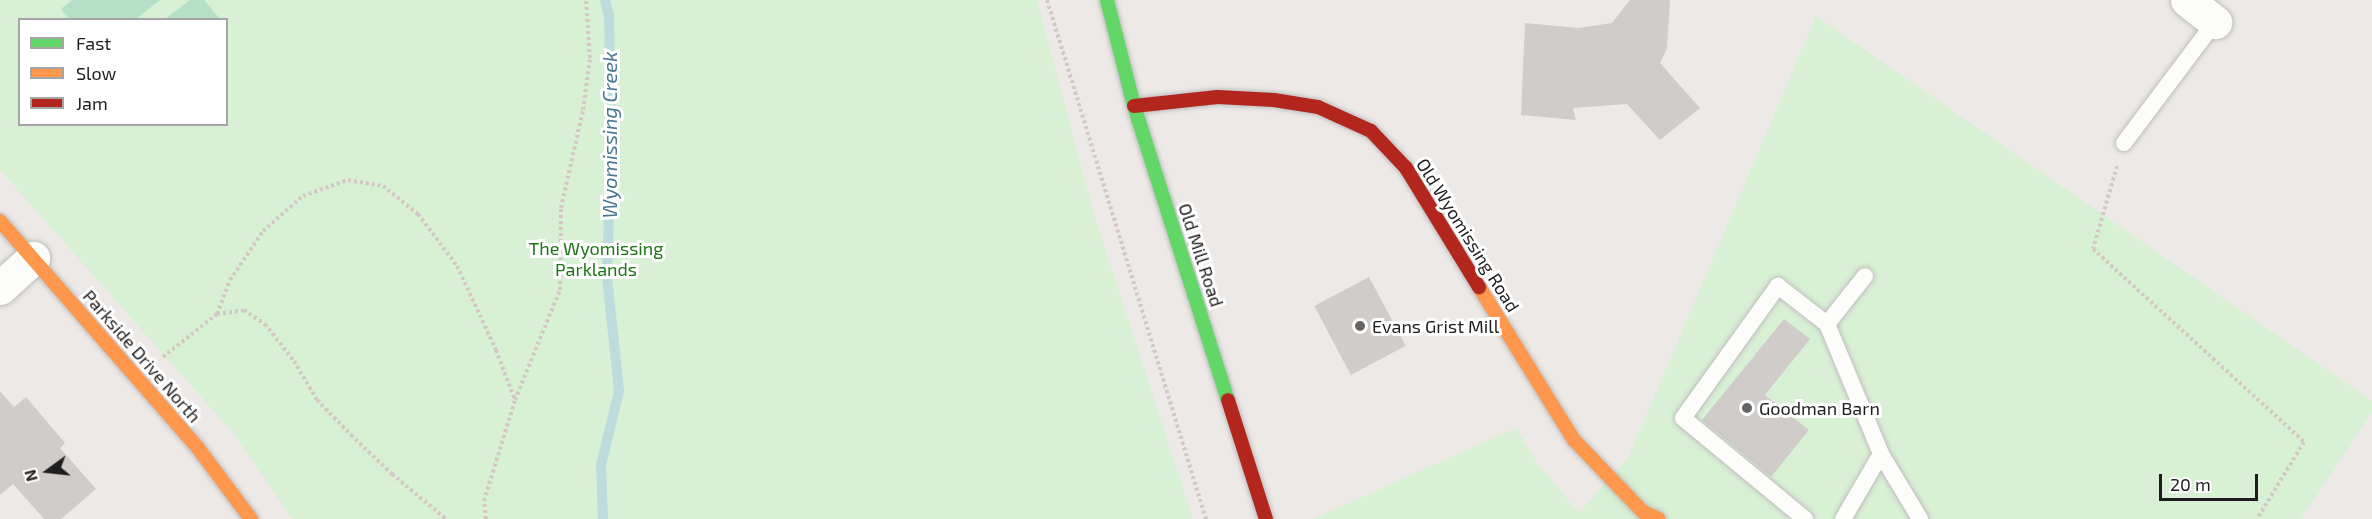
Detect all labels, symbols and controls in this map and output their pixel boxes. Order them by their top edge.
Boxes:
legend [18,18,228,126]
text: Fast [76,32,111,54]
water label: Wyomissing Creek [597,52,621,218]
text: Slow [76,62,116,84]
text: Jam [76,92,108,114]
street label: Old Wyomissing Road [1412,154,1524,316]
street label: Old Mill Road [1174,200,1228,310]
park label: The Wyomissing Parklands [529,238,663,280]
street label: Parkside Drive North [79,285,205,427]
place label: Evans Grist Mill [1372,315,1499,337]
marker: Evans Grist Mill [1353,319,1367,333]
place label: Goodman Barn [1759,397,1880,419]
marker: Goodman Barn [1740,401,1754,415]
north arrow [18,441,78,501]
scale bar [2162,462,2261,500]
text: N [19,468,41,484]
text: 20 m [2170,473,2211,495]

